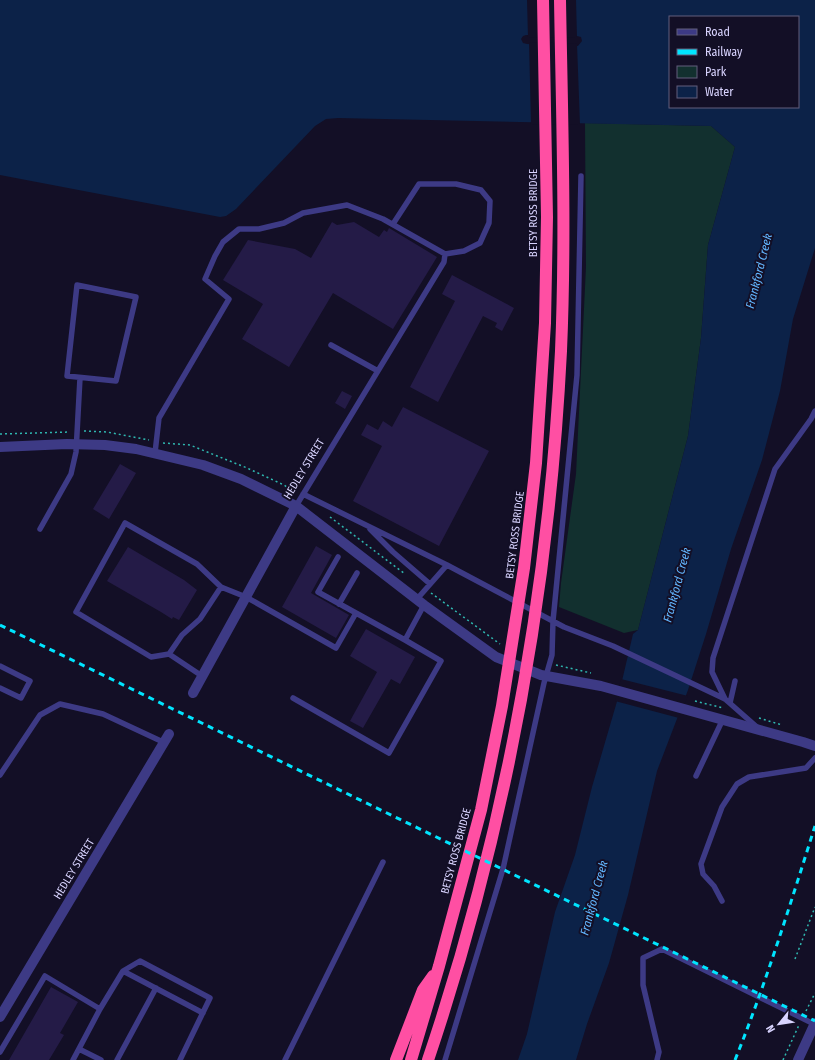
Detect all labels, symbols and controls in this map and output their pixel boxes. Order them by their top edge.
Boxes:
legend [669,16,799,108]
text: Road [705,25,730,39]
text: Railway [705,45,743,59]
text: Park [705,65,727,79]
text: Water [705,85,734,99]
street label: BETSY ROSS BRIDGE [527,169,540,257]
water label: Frankford Creek [743,232,775,310]
street label: HEDLEY STREET [281,436,328,501]
street label: BETSY ROSS BRIDGE [503,490,527,580]
water label: Frankford Creek [660,546,694,624]
street label: BETSY ROSS BRIDGE [438,807,474,895]
street label: HEDLEY STREET [51,836,98,901]
water label: Frankford Creek [577,859,611,937]
north arrow [759,1004,799,1044]
text: N [763,1023,778,1035]

